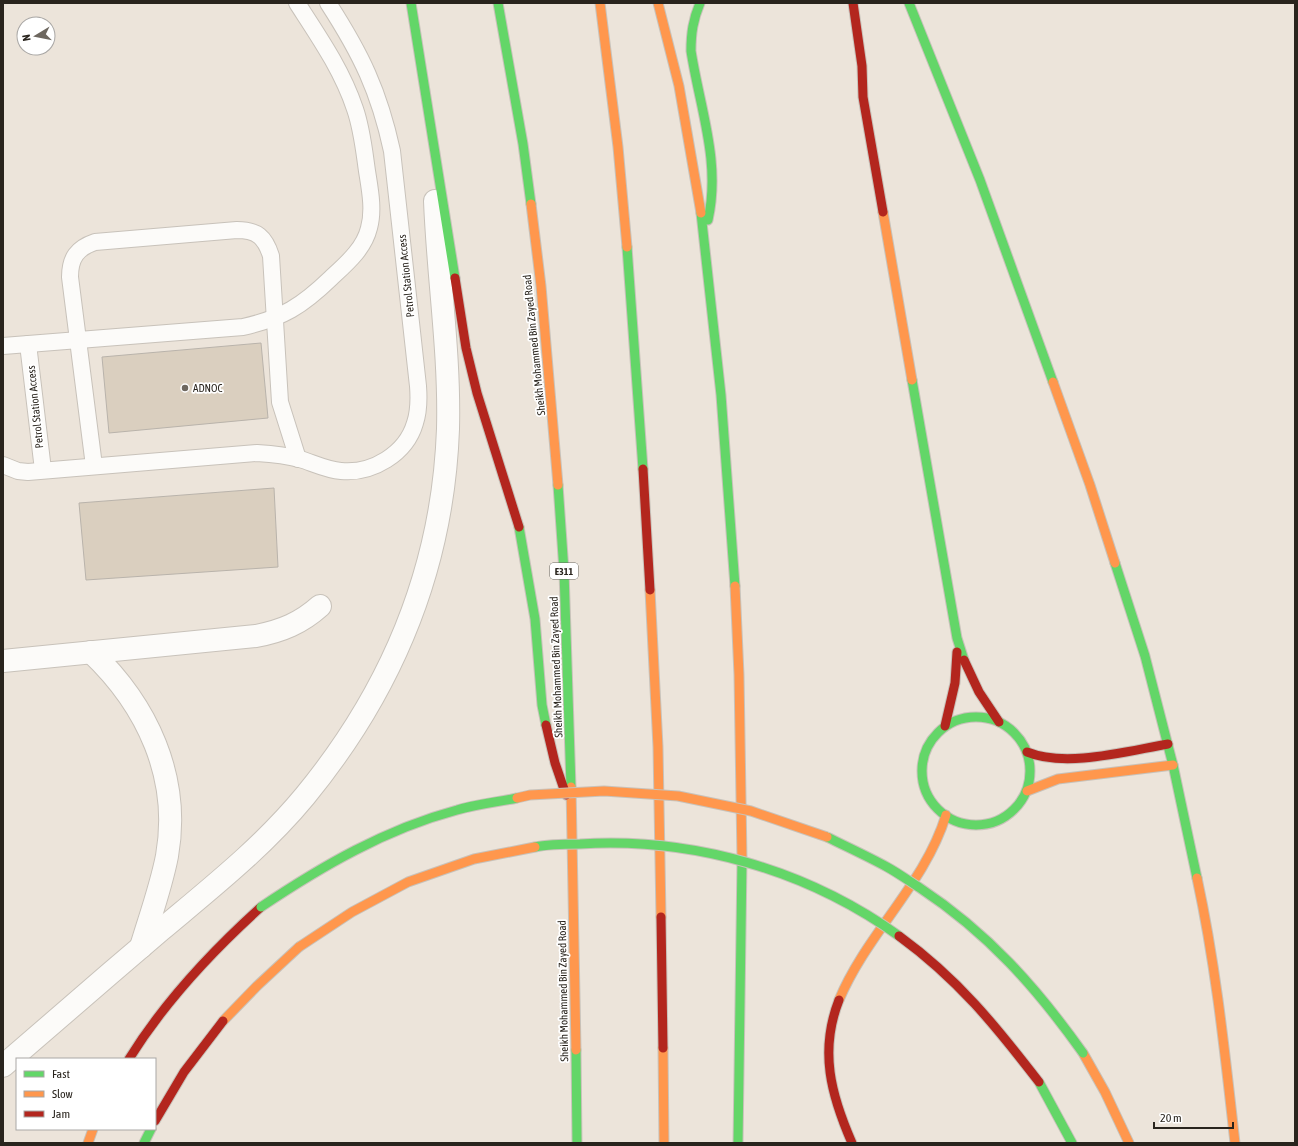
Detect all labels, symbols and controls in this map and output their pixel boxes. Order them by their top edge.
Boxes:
north arrow [16,16,56,56]
text: N [20,33,33,42]
street label: Petrol Station Access [396,234,416,318]
street label: Sheikh Mohammed Bin Zayed Road [521,274,547,416]
street label: Petrol Station Access [25,365,45,449]
place label: ADNOC [193,382,222,394]
marker: ADNOC [180,383,190,393]
road number: E311 [550,563,578,579]
street label: Sheikh Mohammed Bin Zayed Road [548,596,564,738]
street label: Sheikh Mohammed Bin Zayed Road [556,920,570,1062]
legend [16,1058,156,1130]
text: Fast [52,1067,70,1081]
text: Slow [52,1087,73,1101]
scale bar [1154,1104,1233,1130]
text: Jam [52,1107,70,1121]
text: 20 m [1160,1111,1182,1125]

